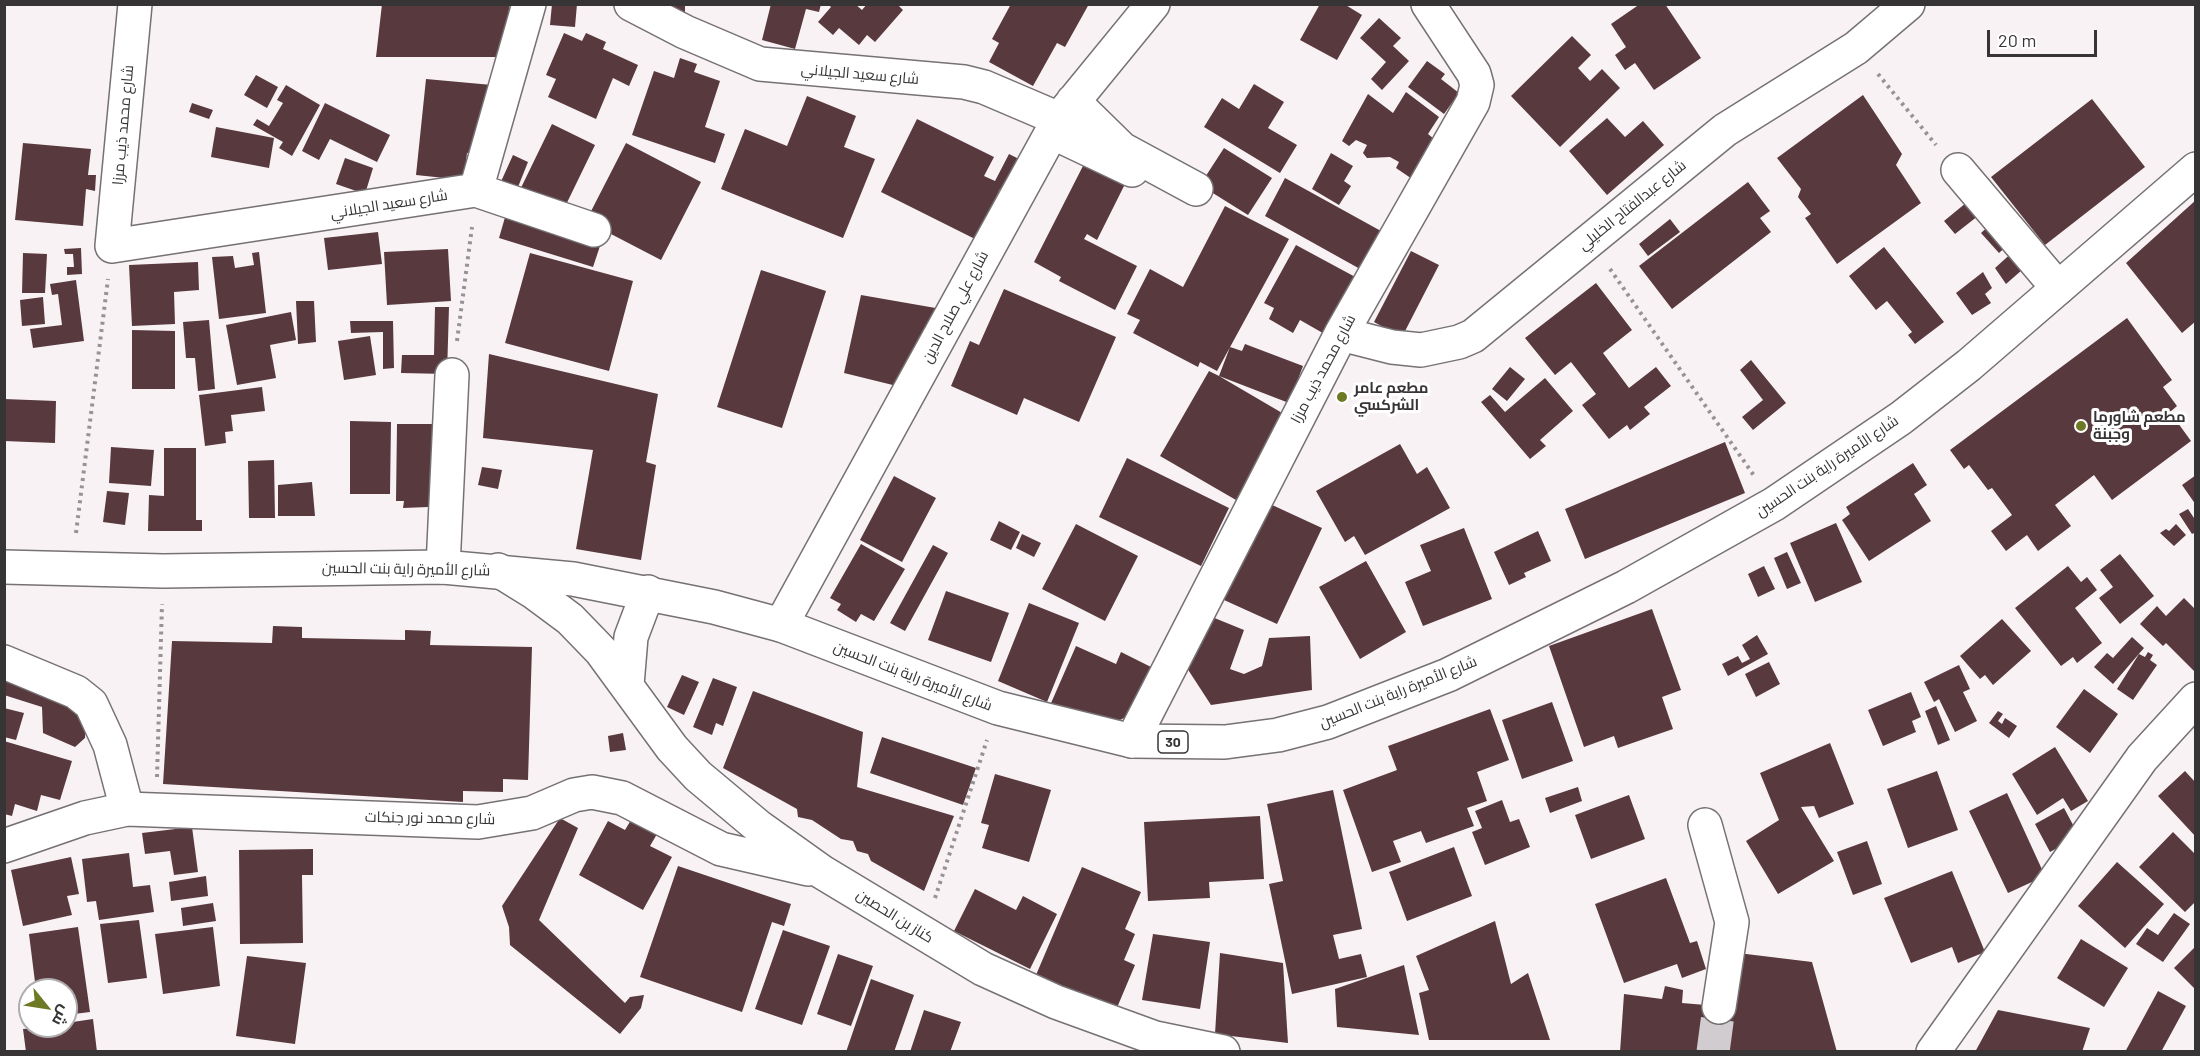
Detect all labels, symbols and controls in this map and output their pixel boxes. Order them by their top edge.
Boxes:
scale bar [1990,18,2100,56]
text: 20 m [1998,29,2036,51]
street label: شارع سعيد الجيلاني [800,60,920,88]
street label: شارع محمد ذيب مرزا [109,64,137,186]
street label: شارع عبدالفتاح الخليلي [1574,156,1690,254]
street label: شارع سعيد الجيلاني [329,186,449,222]
street label: شارع علي صلاح الدين [918,248,992,366]
street label: شارع محمد ذيب مرزا [1287,312,1359,426]
place label: مطعم عامر الشركسي [1354,379,1429,414]
marker: مطعم عامر الشركسي [1335,390,1349,404]
place label: مطعم شاورما وجبنة [2093,408,2186,443]
street label: شارع الأميرة راية بنت الحسين [1752,411,1902,521]
marker: مطعم شاورما وجبنة [2074,419,2088,433]
street label: شارع الأميرة راية بنت الحسين [322,559,490,579]
street label: شارع الأميرة راية بنت الحسين [831,637,995,715]
street label: شارع الأميرة راية بنت الحسين [1317,652,1479,732]
road number: 30 [1158,731,1188,753]
street label: شارع محمد نور جنكات [365,808,495,828]
street label: كناز بن الحصين [853,885,937,947]
north arrow [18,978,78,1038]
text: ش [49,1003,76,1030]

